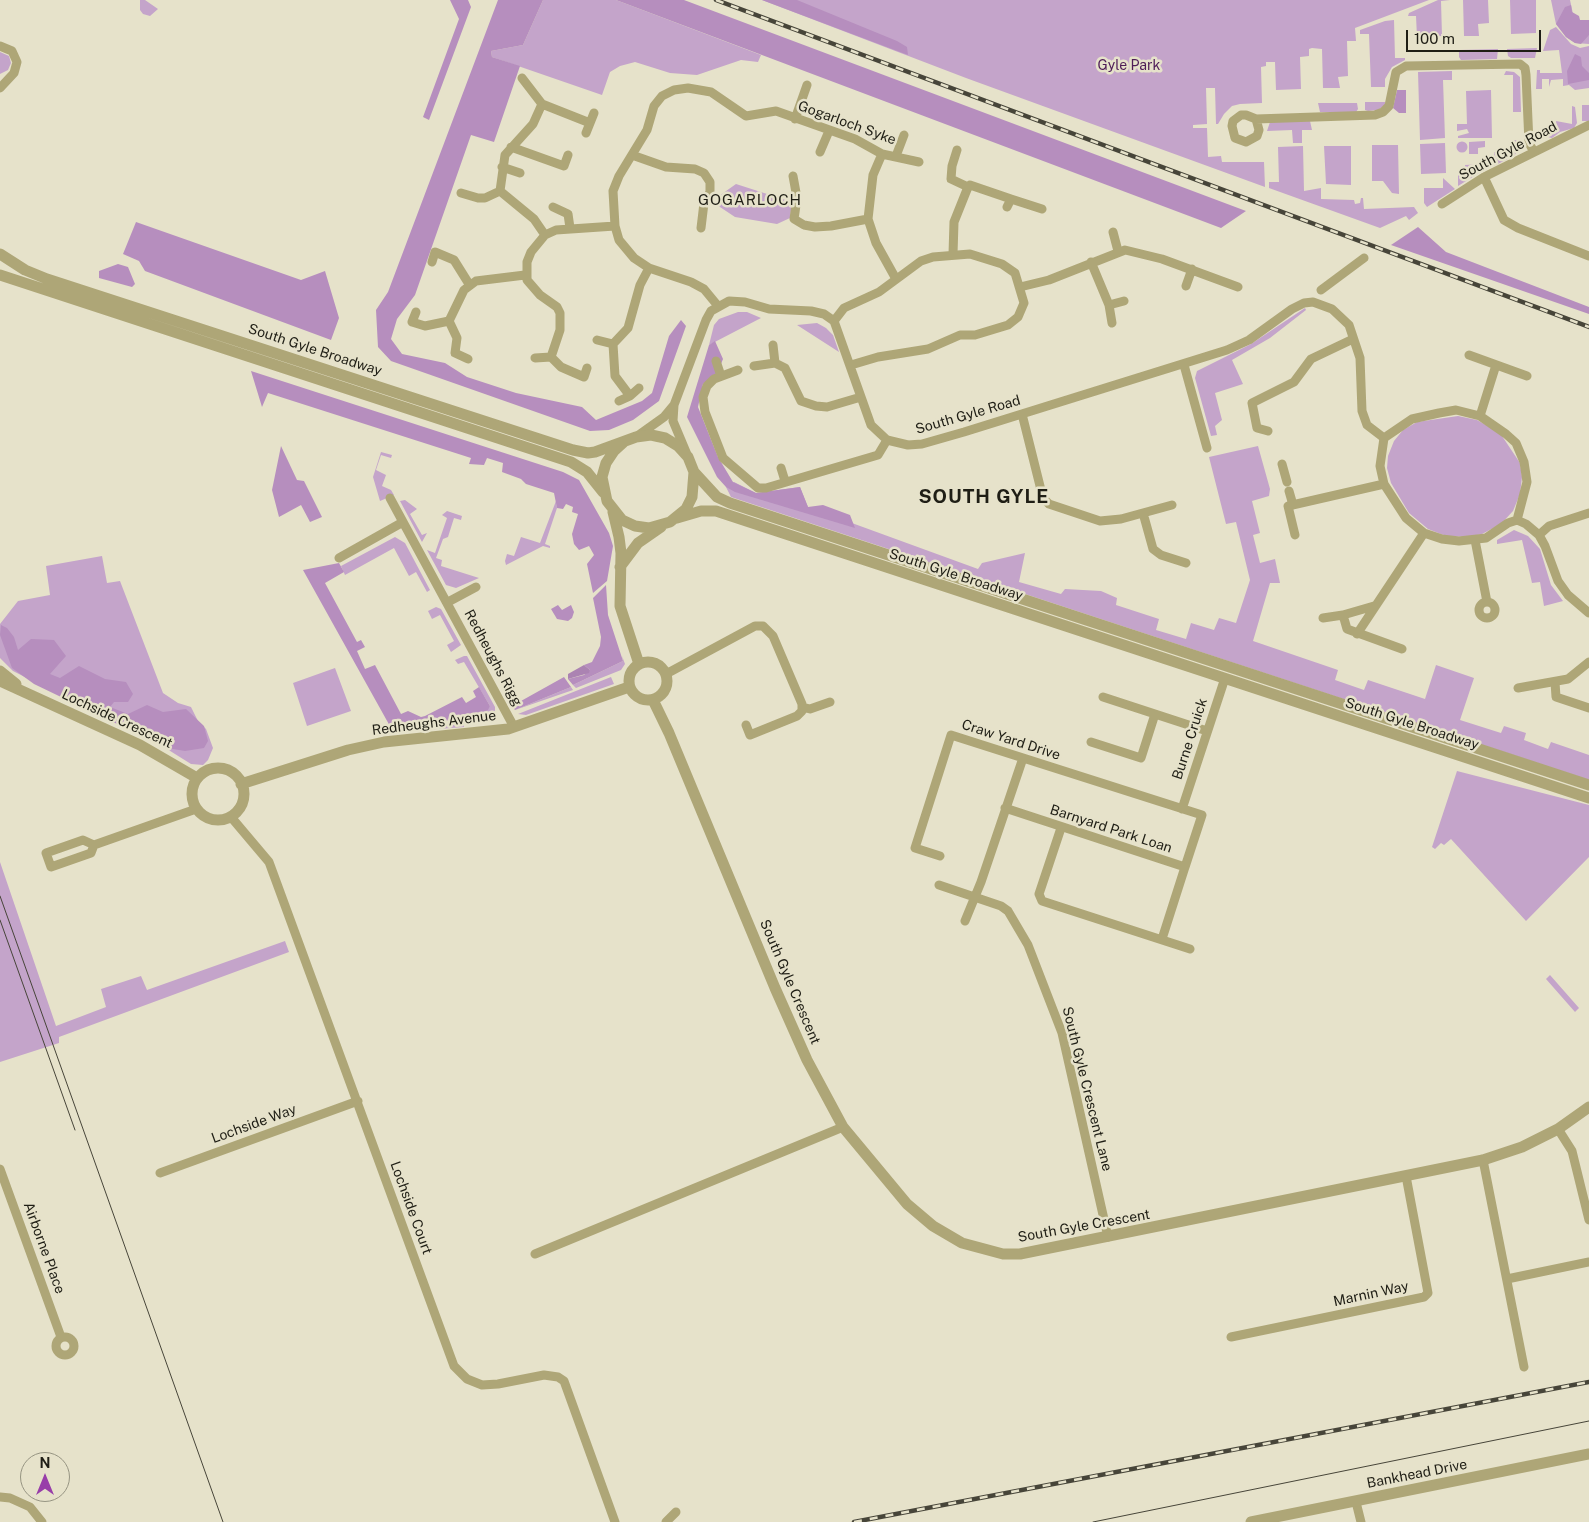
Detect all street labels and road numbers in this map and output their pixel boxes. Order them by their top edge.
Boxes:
street label: Gogarloch Syke [796,97,898,149]
street label: South Gyle Road [1456,118,1560,184]
street label: South Gyle Broadway [246,320,384,380]
street label: South Gyle Road [914,392,1022,438]
street label: South Gyle Broadway [887,545,1025,605]
street label: Redheughs Rigg [460,607,526,709]
street label: Lochside Crescent [59,686,175,752]
street label: South Gyle Broadway [1343,694,1481,754]
street label: Burne Cruick [1169,696,1211,782]
street label: Redheughs Avenue [371,707,497,739]
street label: Craw Yard Drive [960,716,1062,764]
street label: Barnyard Park Loan [1048,801,1174,857]
street label: South Gyle Crescent [756,917,824,1047]
street label: South Gyle Crescent Lane [1058,1005,1116,1173]
street label: Lochside Way [209,1101,299,1147]
street label: Lochside Court [386,1159,436,1257]
street label: Airborne Place [20,1200,68,1296]
street label: South Gyle Crescent [1017,1206,1151,1246]
street label: Marnin Way [1332,1278,1410,1310]
street label: Bankhead Drive [1365,1456,1469,1492]

